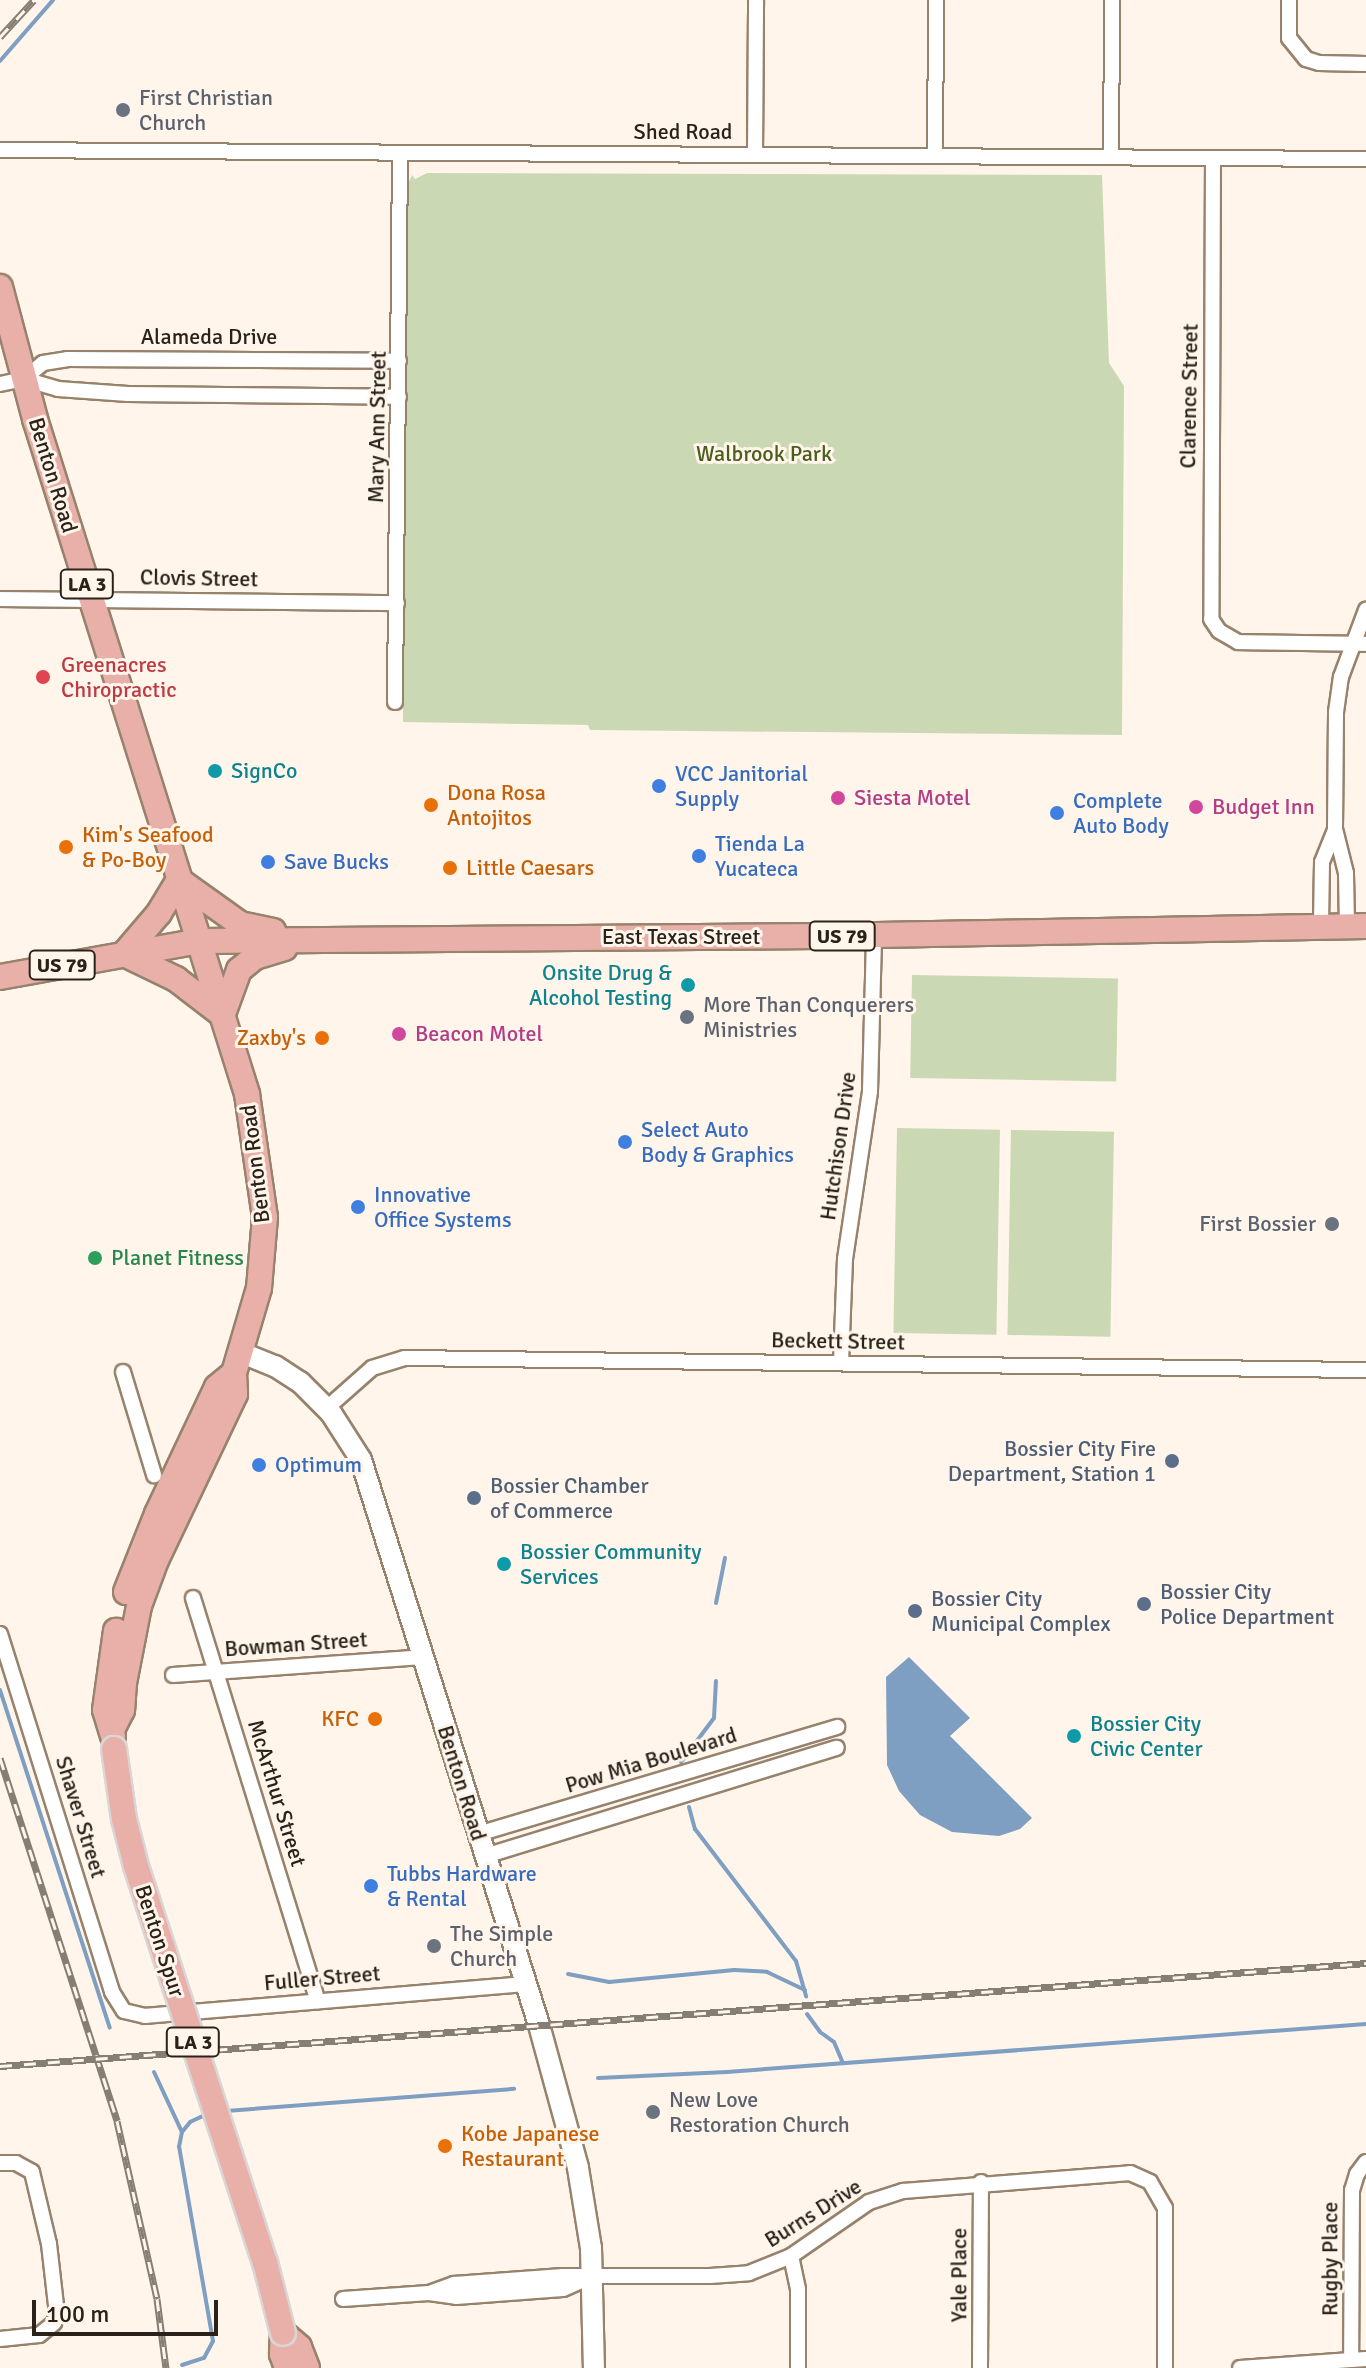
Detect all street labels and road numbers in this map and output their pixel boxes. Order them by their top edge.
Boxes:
street label: Shed Road [634,119,732,145]
street label: Clarence Street [1175,323,1203,469]
street label: Alameda Drive [141,324,277,350]
street label: Mary Ann Street [362,351,392,503]
street label: Benton Road [23,414,83,536]
street label: Clovis Street [140,564,258,592]
road number: LA 3 [59,568,115,600]
road number: US 79 [808,920,876,952]
street label: East Texas Street [602,924,760,950]
road number: US 79 [28,949,96,981]
street label: Hutchison Drive [815,1070,861,1222]
street label: Benton Road [235,1103,275,1225]
street label: Beckett Street [771,1327,905,1355]
street label: Bowman Street [224,1626,368,1662]
street label: McArthur Street [242,1716,312,1870]
street label: Pow Mia Boulevard [562,1721,740,1799]
street label: Benton Road [432,1722,492,1844]
street label: Shaver Street [50,1753,112,1881]
street label: Benton Spur [130,1882,190,2000]
street label: Fuller Street [263,1960,381,1996]
road number: LA 3 [165,2026,221,2058]
street label: Burns Drive [760,2173,866,2253]
street label: Rugby Place [1317,2202,1343,2316]
street label: Yale Place [946,2228,972,2322]

